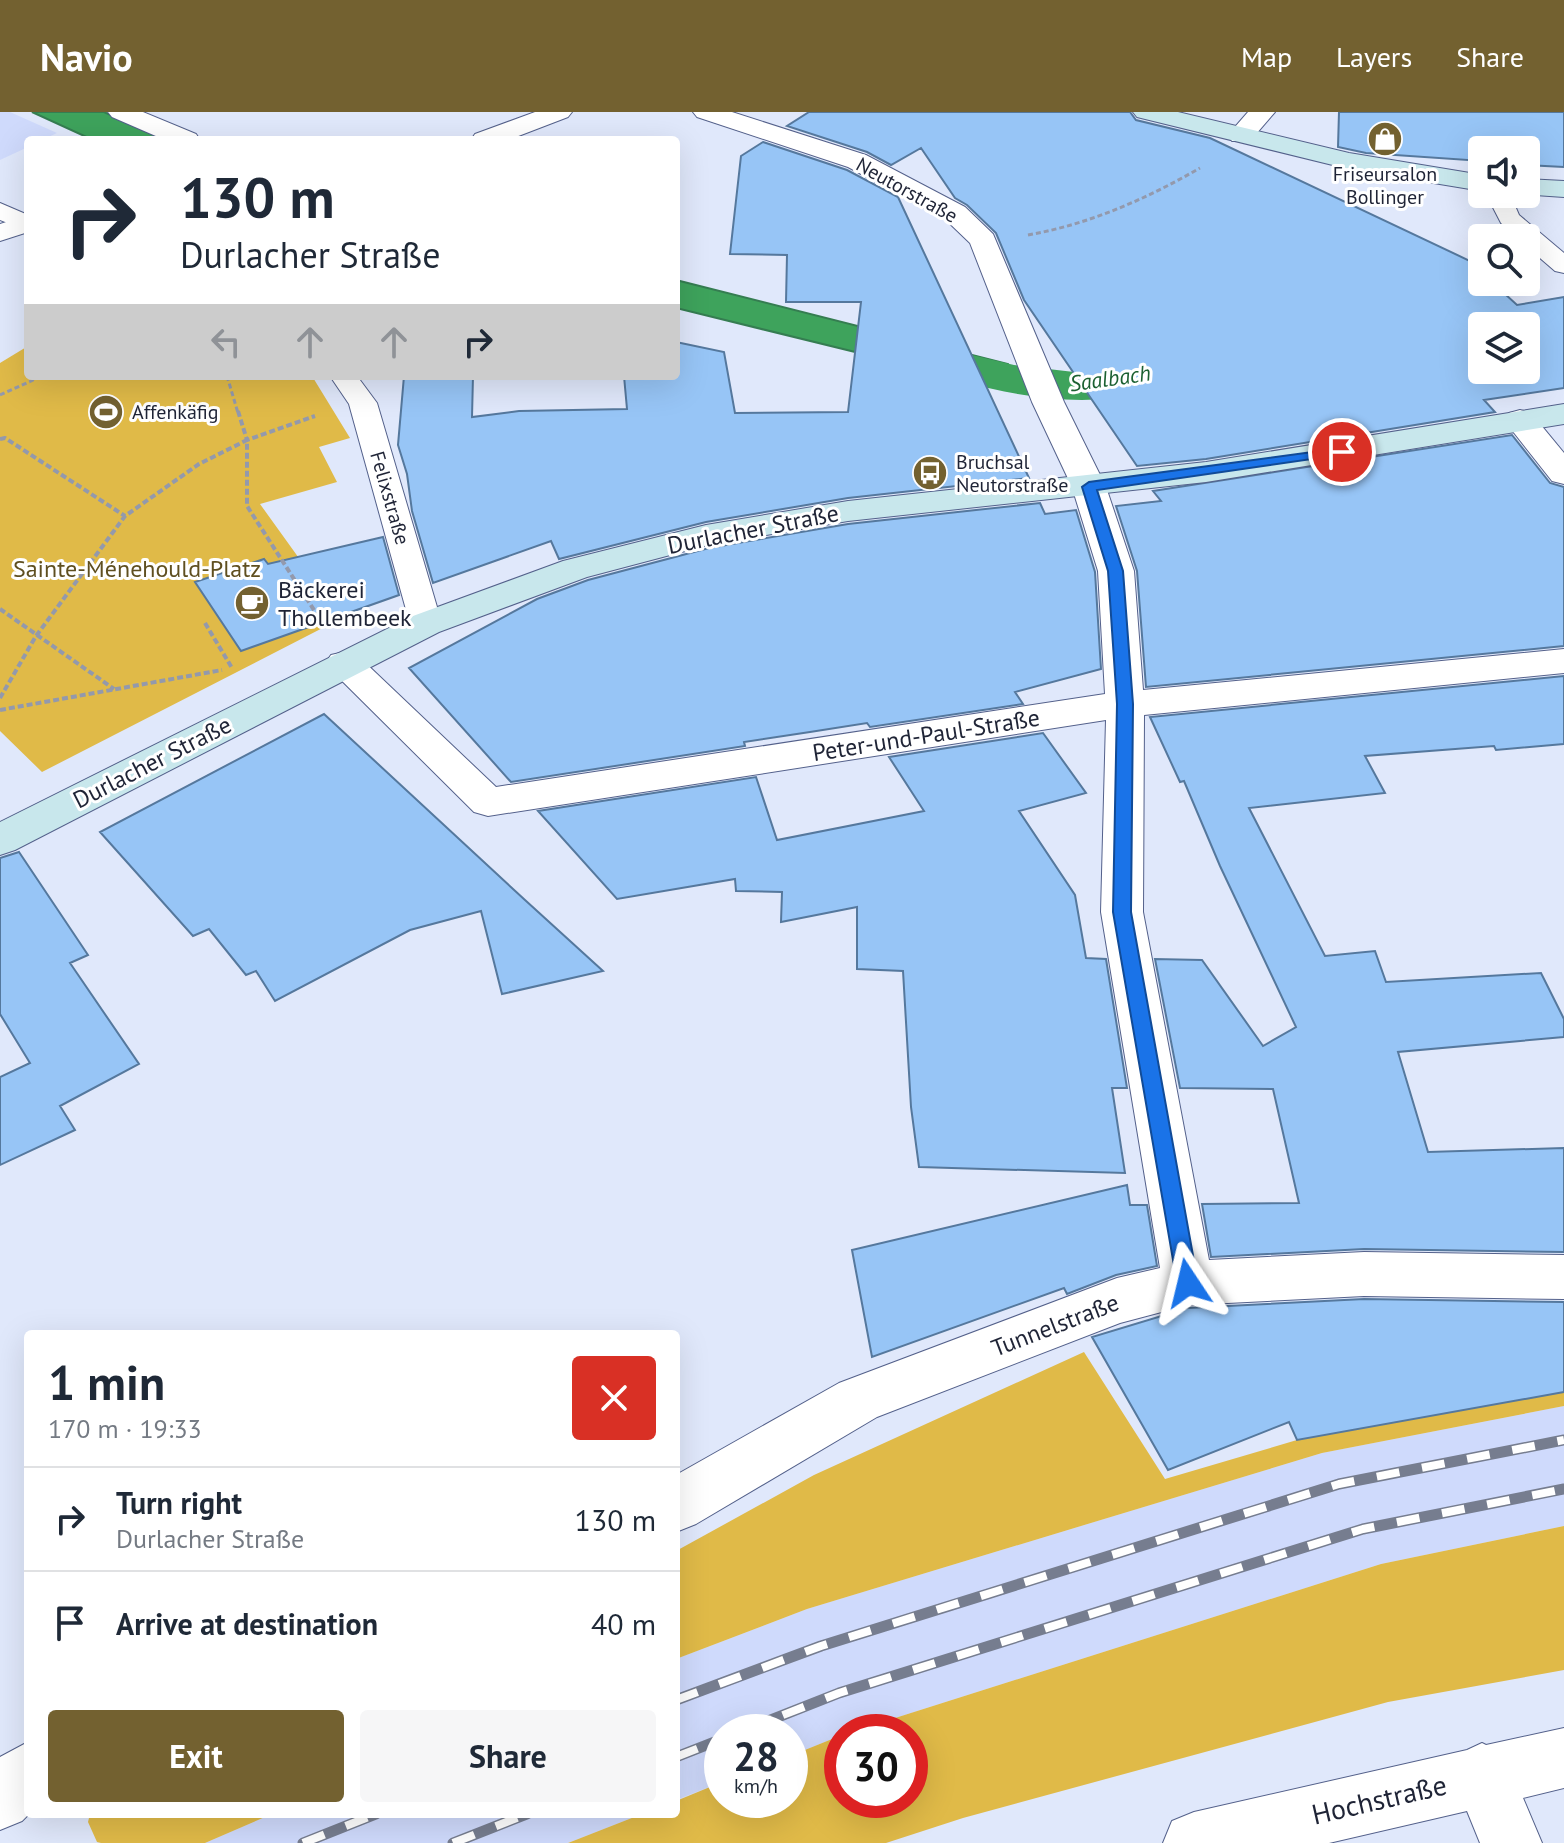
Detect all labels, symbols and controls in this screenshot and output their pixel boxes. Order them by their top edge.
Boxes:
text: Navio [40,32,133,81]
text: Map [1241,38,1292,75]
text: Layers [1336,38,1412,75]
text: Share [1456,38,1524,75]
shop icon: Friseursalon Bollinger [1366,120,1404,158]
map controls [1468,136,1540,384]
button: sound [1468,136,1540,208]
street label: Neutorstraße [852,151,962,229]
text: 130 m [180,161,335,233]
place label: Friseursalon Bollinger [1333,161,1437,210]
icon: right [48,168,152,272]
button: search [1468,224,1540,296]
text: Durlacher Straße [180,231,441,278]
button: layers [1468,312,1540,384]
icon: left [204,320,248,364]
icon: ahead [288,320,332,364]
icon: ahead [372,320,416,364]
icon: right [456,320,500,364]
water label: Saalbach [1068,358,1152,398]
sports icon: Affenkäfig [87,393,125,431]
place label: Affenkäfig [132,399,218,425]
pin [1308,418,1376,486]
icon: arrive [1320,430,1364,474]
street label: Felixstraße [364,448,416,548]
place label: Bruchsal Neutorstraße [956,449,1068,498]
bus stop icon: Bruchsal Neutorstraße [911,454,949,492]
street label: Durlacher Straße [665,497,841,561]
park label: Sainte-Ménehould-Platz [13,553,261,584]
place label: Bäckerei Thollembeek [278,574,412,633]
cafe icon: Bäckerei Thollembeek [233,584,271,622]
street label: Peter-und-Paul-Straße [810,702,1042,768]
street label: Durlacher Straße [68,709,236,815]
position arrow [1146,1241,1230,1325]
street label: Tunnelstraße [987,1287,1123,1363]
text: 1 min [48,1351,165,1413]
button: close [572,1356,656,1440]
text: 170 m · 19:33 [48,1412,202,1445]
text: Turn right [116,1483,242,1522]
icon: right [48,1497,92,1541]
text: 130 m [575,1500,656,1539]
text: Durlacher Straße [116,1522,304,1555]
icon: arrive [48,1601,92,1645]
text: Arrive at destination [116,1604,378,1643]
text: 40 m [591,1604,656,1643]
button: Exit [48,1710,344,1802]
button: Share [360,1710,656,1802]
speed limit sign: 30 [824,1714,928,1818]
text: 28 [733,1730,779,1782]
street label: Hochstraße [1308,1766,1450,1832]
text: km/h [734,1773,778,1799]

